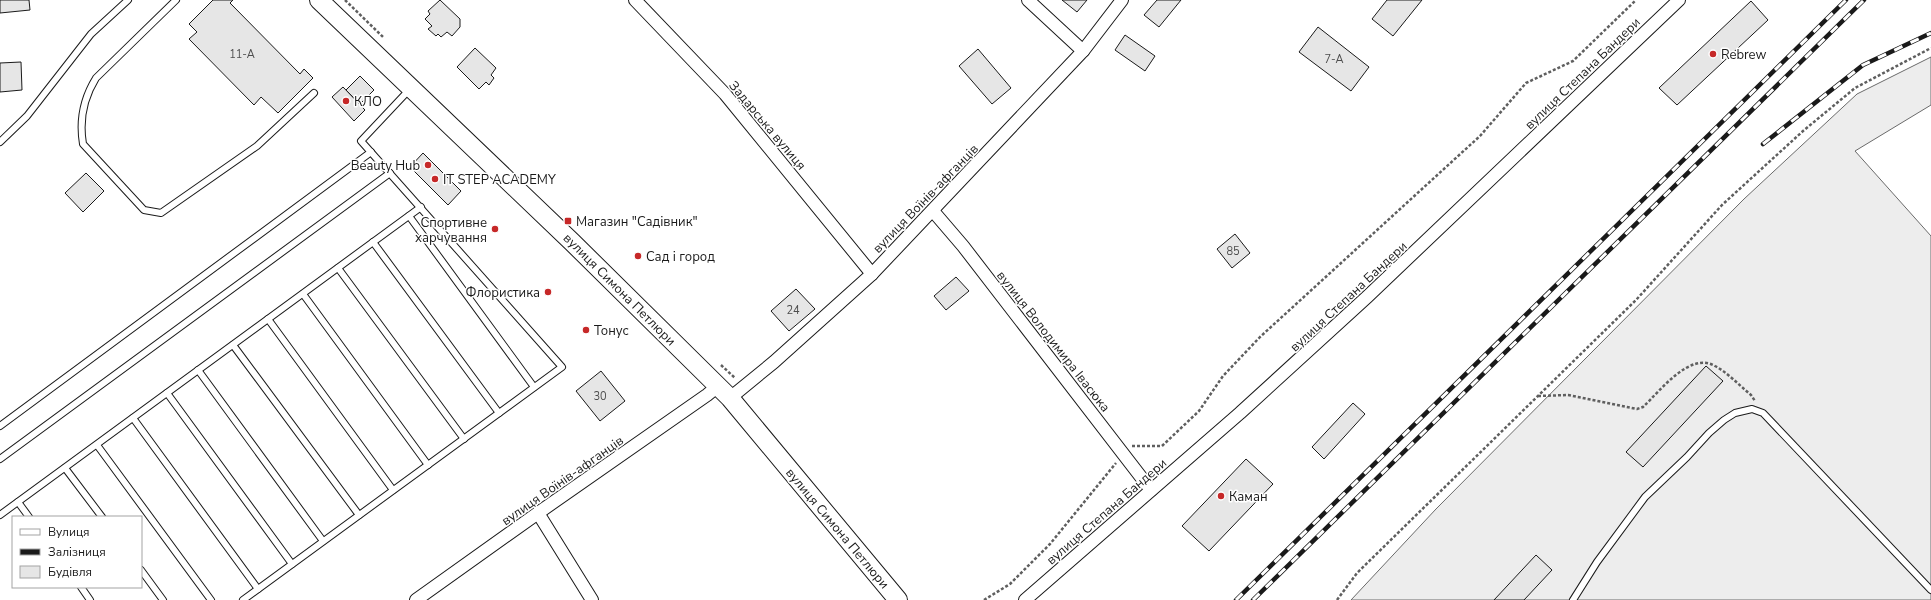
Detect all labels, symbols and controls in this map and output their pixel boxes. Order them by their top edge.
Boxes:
street label: вулиця Степана Бандери [1521,14,1644,134]
place label: Rebrew [1721,46,1766,64]
house number: 11-А [229,47,255,62]
marker: Rebrew [1708,49,1718,59]
house number: 7-А [1324,52,1344,67]
street label: Задарська вулиця [725,77,810,174]
place label: КЛО [354,93,382,111]
marker: КЛО [341,96,351,106]
street label: вулиця Воїнів-афганців [869,140,983,257]
place label: Beauty Hub [351,157,420,175]
marker: Beauty Hub [423,160,433,170]
place label: IT STEP ACADEMY [443,171,556,189]
marker: IT STEP ACADEMY [430,174,440,184]
place label: Магазин "Садівник" [576,213,698,231]
place label: Спортивне харчування [415,214,487,247]
marker: Магазин "Садівник" [563,216,573,226]
marker: Спортивне харчування [490,224,500,234]
street label: вулиця Симона Петлюри [559,229,680,350]
street label: вулиця Степана Бандери [1286,238,1411,356]
house number: 85 [1226,244,1240,259]
place label: Сад і город [646,248,715,266]
marker: Сад і город [633,251,643,261]
street label: вулиця Володимира Івасюка [992,267,1114,416]
place label: Флористика [466,284,540,302]
marker: Флористика [543,287,553,297]
house number: 24 [786,303,800,318]
place label: Тонус [594,322,629,340]
marker: Тонус [581,325,591,335]
house number: 30 [593,389,607,404]
street label: вулиця Воїнів-афганців [498,432,627,530]
street label: вулиця Степана Бандери [1043,454,1171,569]
street label: вулиця Симона Петлюри [781,465,893,593]
place label: Каман [1229,488,1268,506]
marker: Каман [1216,491,1226,501]
legend [12,516,142,588]
text: Вулиця [48,524,90,540]
text: Залізниця [48,544,106,560]
text: Будівля [48,564,92,580]

